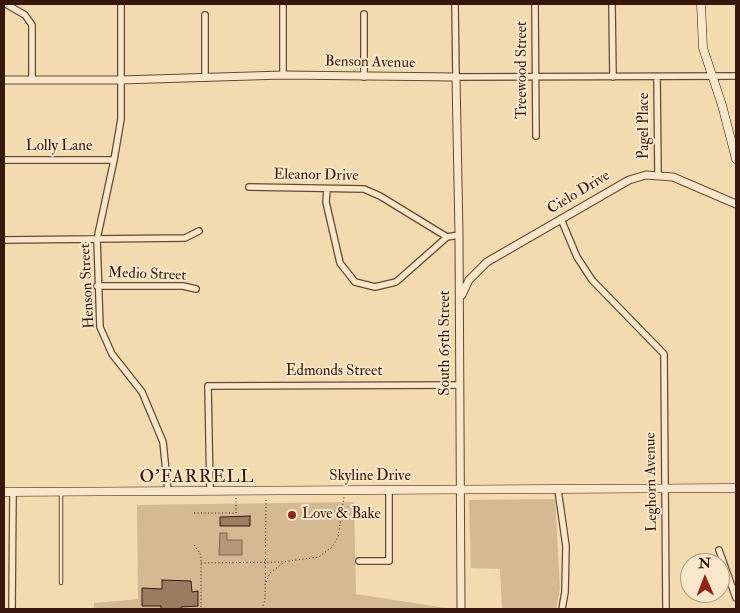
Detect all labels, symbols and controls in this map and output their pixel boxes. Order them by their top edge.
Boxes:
street label: Treewood Street [514,21,532,119]
street label: Benson Avenue [325,53,415,73]
street label: Pagel Place [636,93,654,159]
street label: Lolly Lane [26,138,92,156]
street label: Eleanor Drive [273,166,359,186]
street label: Cielo Drive [545,167,613,219]
street label: Henson Street [77,243,99,329]
street label: Medio Street [108,265,186,285]
street label: South 65th Street [437,290,455,396]
street label: Edmonds Street [286,363,382,381]
street label: Leghorn Avenue [642,432,662,532]
district label: O'FARRELL [138,467,256,489]
street label: Skyline Drive [329,468,411,486]
place label: Love & Bake [302,506,381,524]
marker: Love & Bake [286,509,298,521]
north arrow [680,553,730,603]
text: N [698,555,711,572]

